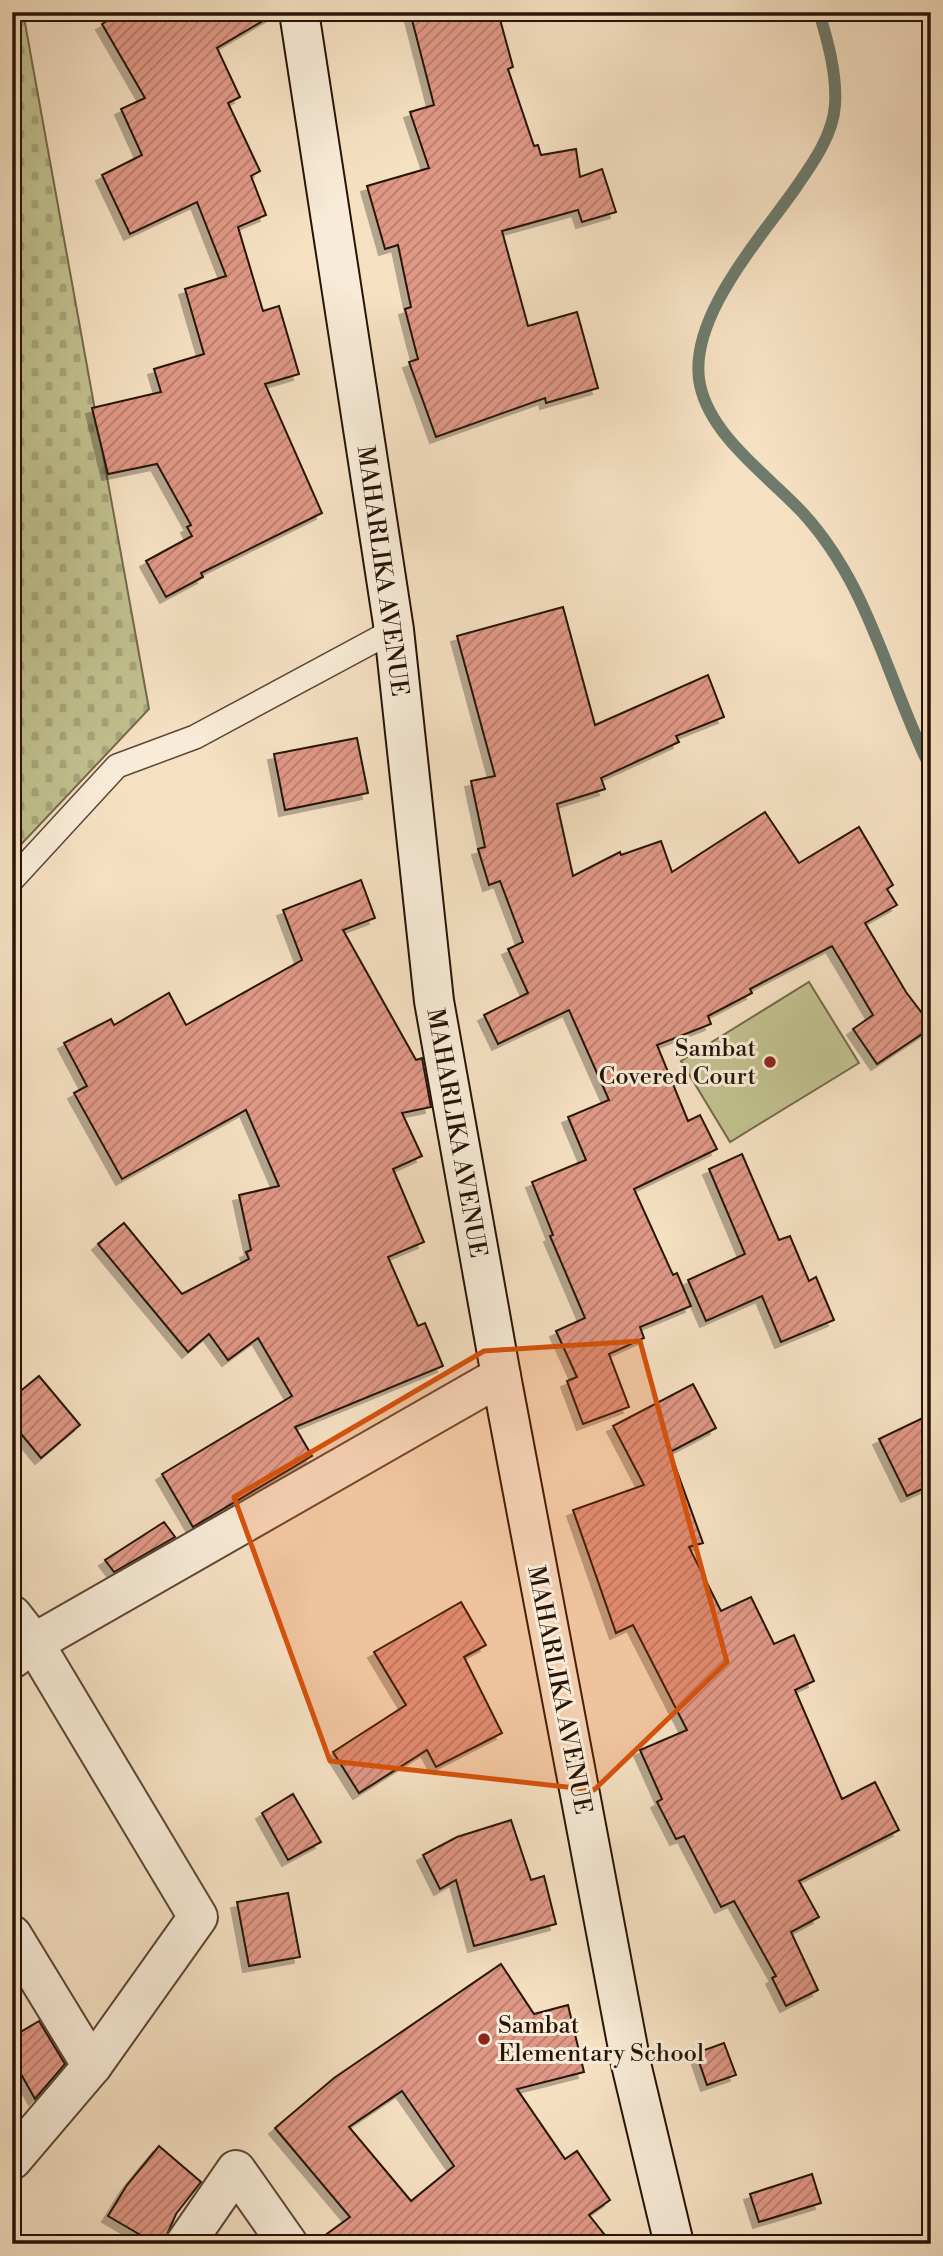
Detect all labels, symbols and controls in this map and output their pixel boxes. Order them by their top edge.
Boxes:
street label: MAHARLIKA AVENUE [350,444,414,698]
street label: MAHARLIKA AVENUE [419,1006,493,1260]
place label: Sambat Covered Court [599,1034,757,1092]
marker: Sambat Covered Court [762,1054,778,1070]
street label: MAHARLIKA AVENUE [520,1563,598,1817]
place label: Sambat Elementary School [498,2011,704,2069]
marker: Sambat Elementary School [476,2031,492,2047]

